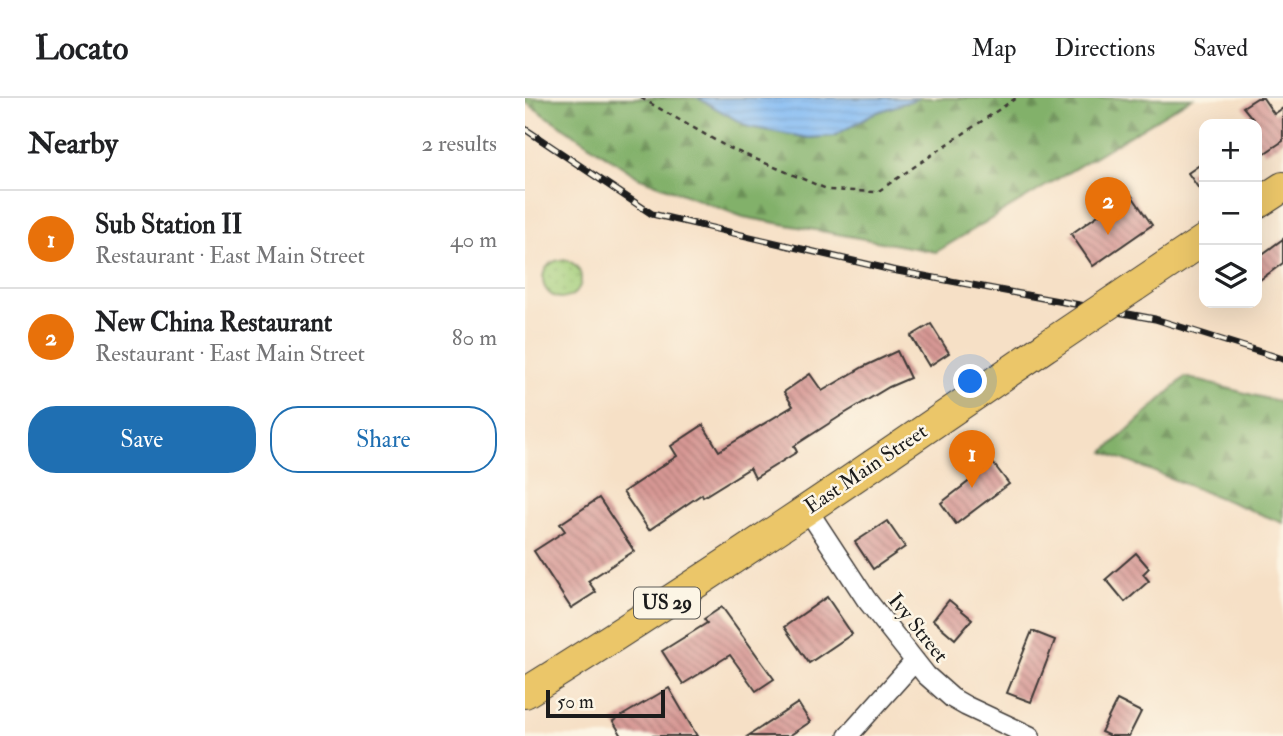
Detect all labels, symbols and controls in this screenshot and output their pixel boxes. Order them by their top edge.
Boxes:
text: Locato [35,28,128,69]
text: Map [971,33,1016,64]
text: Directions [1054,33,1155,64]
text: Saved [1193,33,1248,64]
map controls [1199,119,1262,308]
button: + [1199,119,1262,182]
text: Nearby [28,125,118,162]
text: 2 results [422,129,497,158]
pin: 2 [1085,177,1131,235]
button: − [1199,182,1262,245]
text: Sub Station II [95,209,242,241]
text: 1 [47,225,55,254]
text: 40 m [450,225,497,254]
text: Restaurant · East Main Street [95,241,365,270]
button: layers [1199,245,1262,308]
text: New China Restaurant [95,307,332,339]
text: 2 [45,323,57,352]
text: 80 m [452,323,497,352]
text: Restaurant · East Main Street [95,339,365,368]
your location [953,364,987,398]
button: Save [28,406,256,473]
button: Share [270,406,497,473]
street label: East Main Street [799,418,933,520]
pin: 1 [949,430,995,488]
road number: US 29 [634,588,700,618]
street label: Ivy Street [882,588,954,668]
scale bar [546,687,665,719]
text: 50 m [557,690,594,714]

